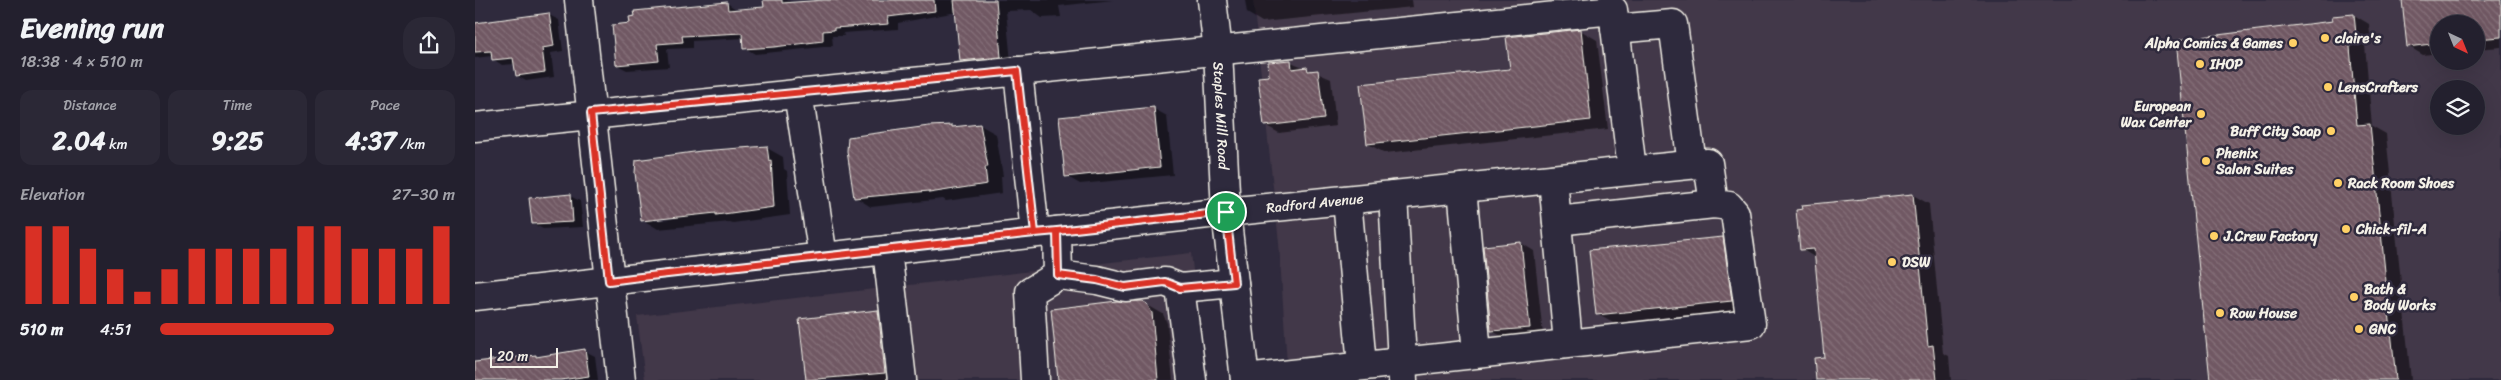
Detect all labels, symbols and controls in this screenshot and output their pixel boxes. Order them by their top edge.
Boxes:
text: Evening run [20,3,164,52]
north arrow [2430,15,2485,70]
map controls [2430,15,2485,135]
button: share [403,17,455,69]
place label: claire's [2334,26,2382,51]
place label: Alpha Comics & Games [2144,31,2284,56]
marker: claire's [2319,32,2331,44]
marker: Alpha Comics & Games [2287,37,2299,49]
text: 18:38 · 4 × 510 m [20,47,143,76]
place label: IHOP [2209,52,2244,77]
marker: IHOP [2194,58,2206,70]
street label: Staples Mill Road [1206,61,1236,172]
place label: LensCrafters [2338,75,2418,100]
button: layers [2430,80,2485,135]
marker: LensCrafters [2322,81,2334,93]
text: Distance [63,93,116,118]
text: Time [223,93,252,118]
text: Pace [370,93,400,118]
place label: European Wax Center [2121,94,2192,135]
marker: European Wax Center [2195,108,2207,120]
text: 2.04 [52,118,106,163]
text: 9:25 [211,118,264,163]
text: 4:37 [345,118,396,163]
place label: Buff City Soap [2230,119,2322,144]
marker: Buff City Soap [2325,125,2337,137]
text: km [106,132,127,157]
text: /km [396,132,425,157]
place label: Phenix Salon Suites [2215,141,2294,182]
marker: Phenix Salon Suites [2200,155,2212,167]
place label: Rack Room Shoes [2347,171,2455,196]
marker: Rack Room Shoes [2332,177,2344,189]
text: Elevation [20,180,85,209]
text: 27–30 m [392,180,455,209]
street label: Radford Avenue [1265,186,1365,221]
pin [1205,191,1247,233]
icon: arrive [1212,198,1240,226]
place label: Chick-fil-A [2355,217,2427,242]
marker: Chick-fil-A [2340,223,2352,235]
place label: J.Crew Factory [2223,224,2318,249]
marker: J.Crew Factory [2208,230,2220,242]
place label: DSW [1902,250,1931,275]
marker: DSW [1886,256,1898,268]
place label: Bath & Body Works [2364,277,2436,318]
marker: Bath & Body Works [2348,291,2360,303]
place label: Row House [2229,301,2298,326]
marker: Row House [2214,307,2226,319]
text: 510 m [20,315,63,344]
text: 4:51 [100,315,131,344]
place label: GNC [2368,317,2397,342]
marker: GNC [2353,323,2365,335]
text: 20 m [497,344,528,369]
scale bar [490,345,557,368]

